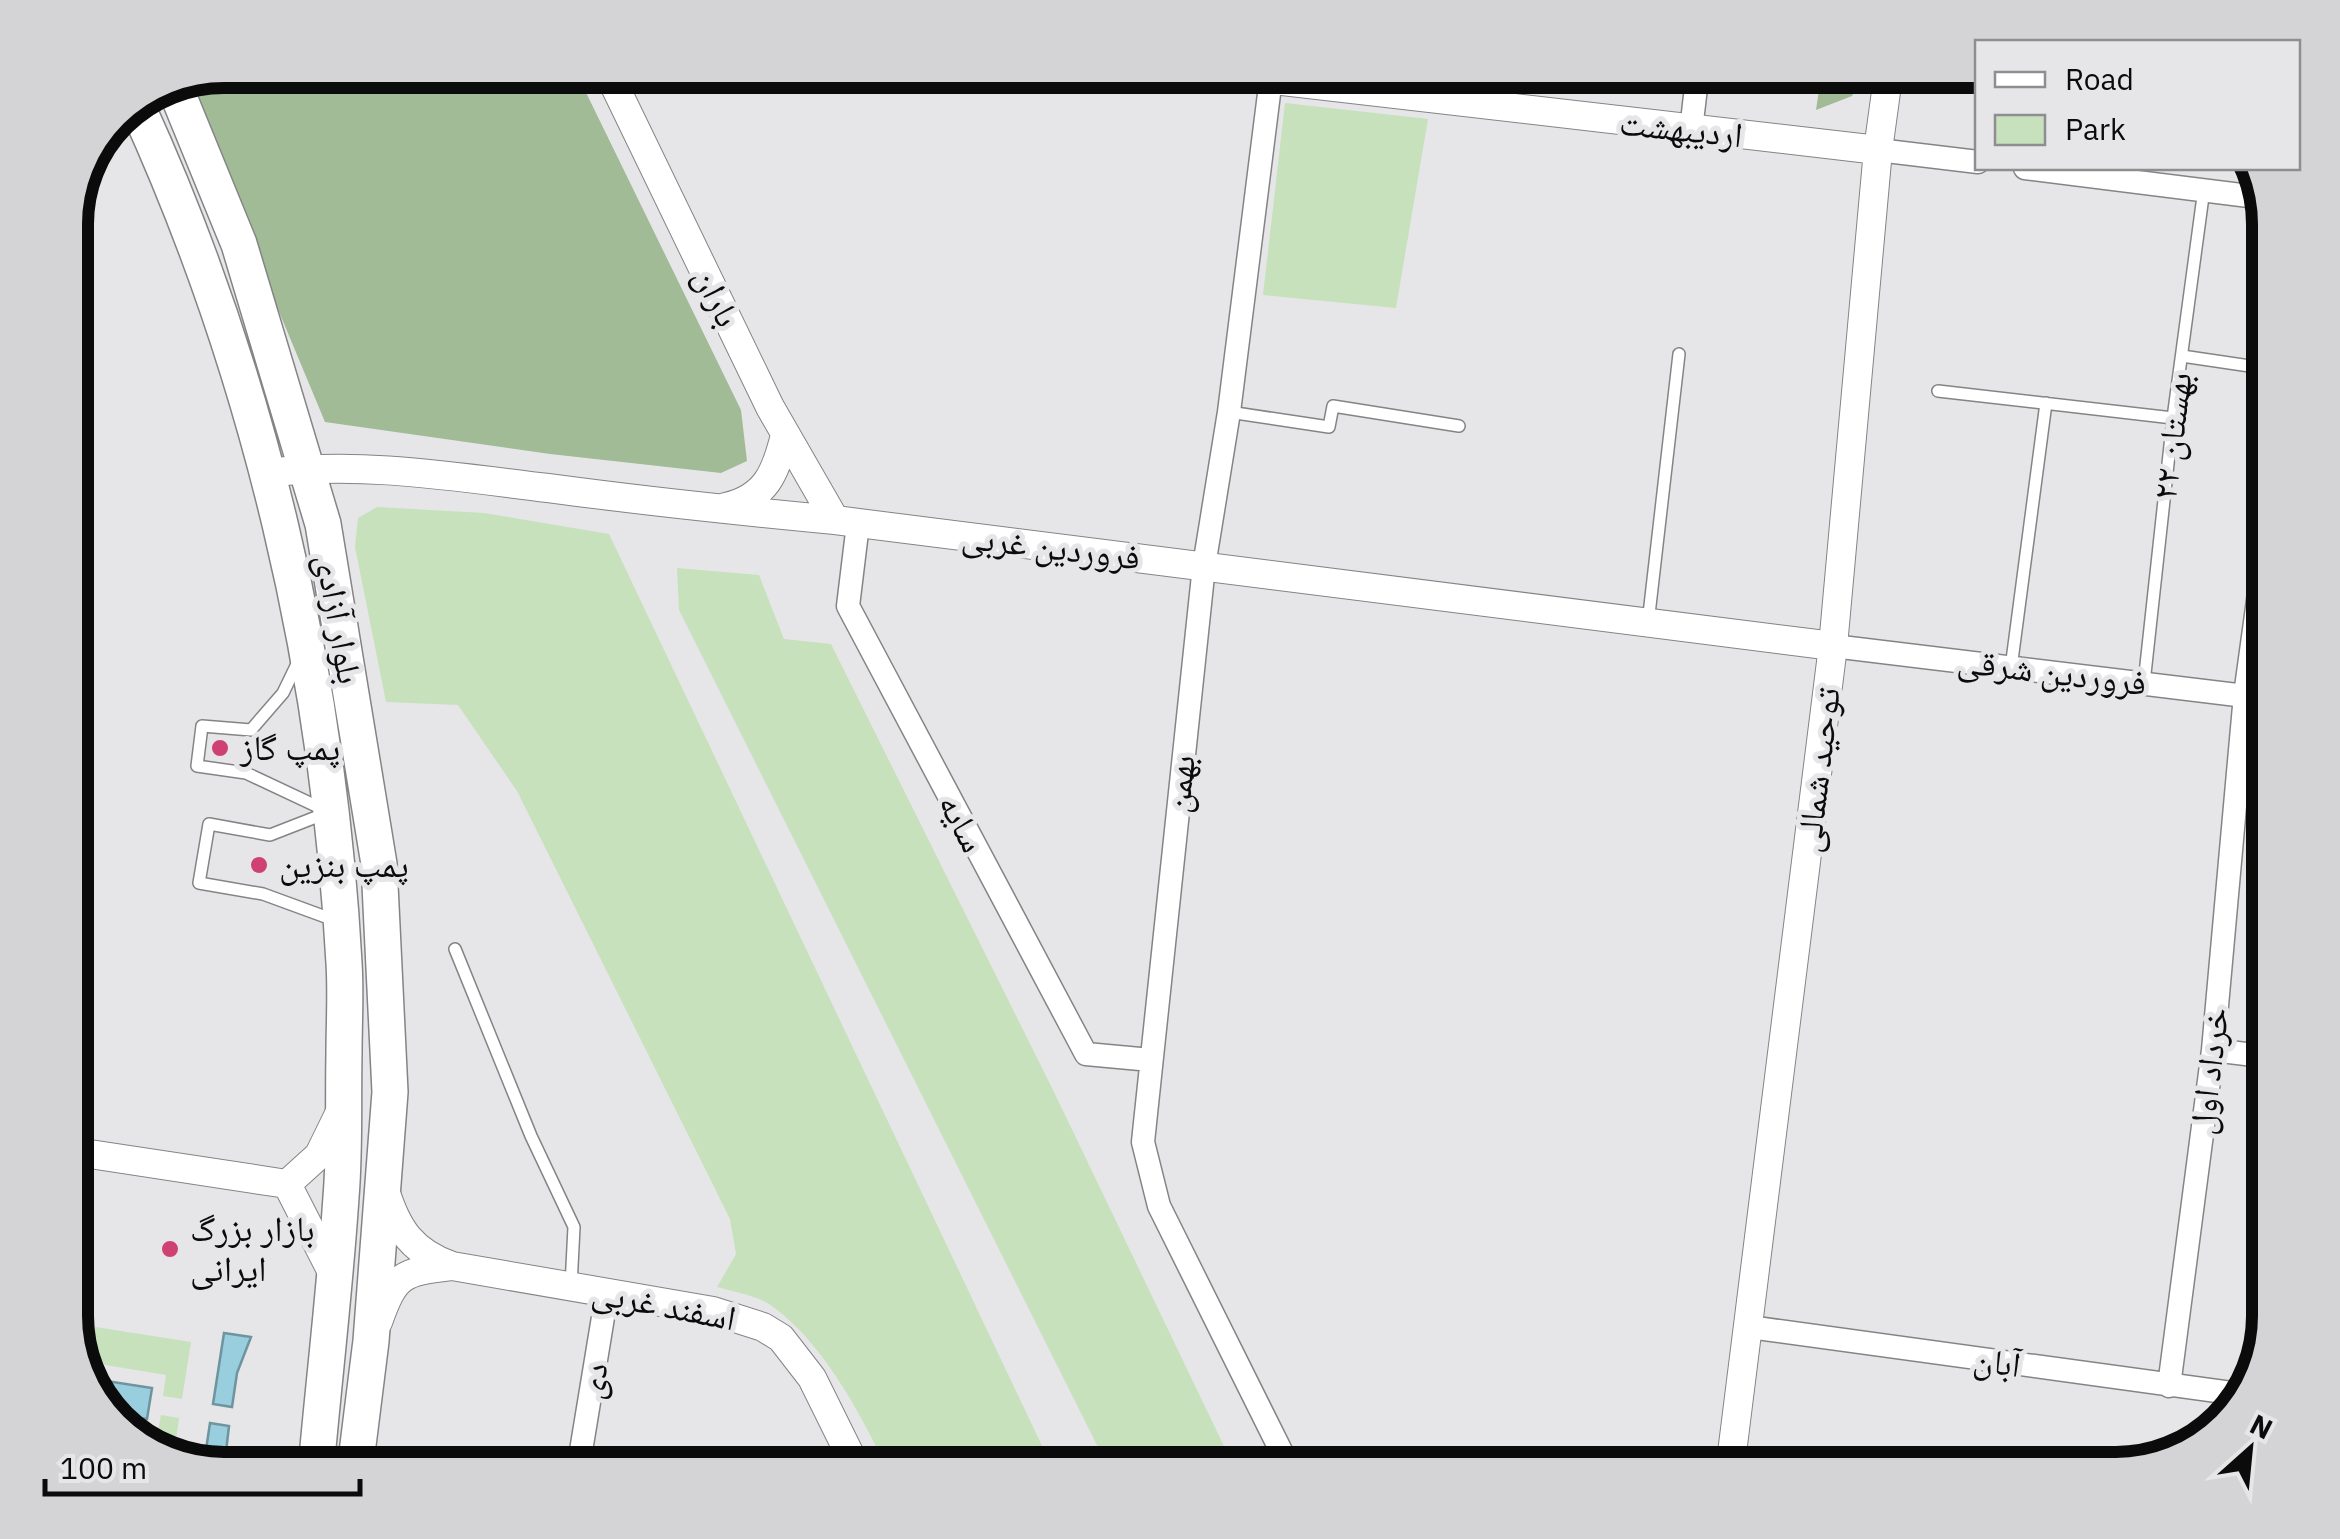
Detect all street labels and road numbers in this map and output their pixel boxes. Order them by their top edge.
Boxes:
street label: اردیبهشت [1617,99,1745,157]
street label: باران [684,259,752,334]
street label: بهستان ۲۲ [2140,370,2202,502]
street label: فروردین غربی [959,512,1143,580]
street label: بلوار آزادی [306,550,374,687]
street label: فروردین شرقی [1955,637,2149,705]
street label: توحید شمالی [1784,685,1850,855]
street label: بهمن [1153,753,1205,815]
street label: سایه [929,785,997,860]
street label: خرداد اول [2177,1005,2239,1137]
street label: اسفند غربی [588,1268,740,1340]
street label: آبان [1971,1335,2025,1387]
street label: دی [566,1359,618,1402]

